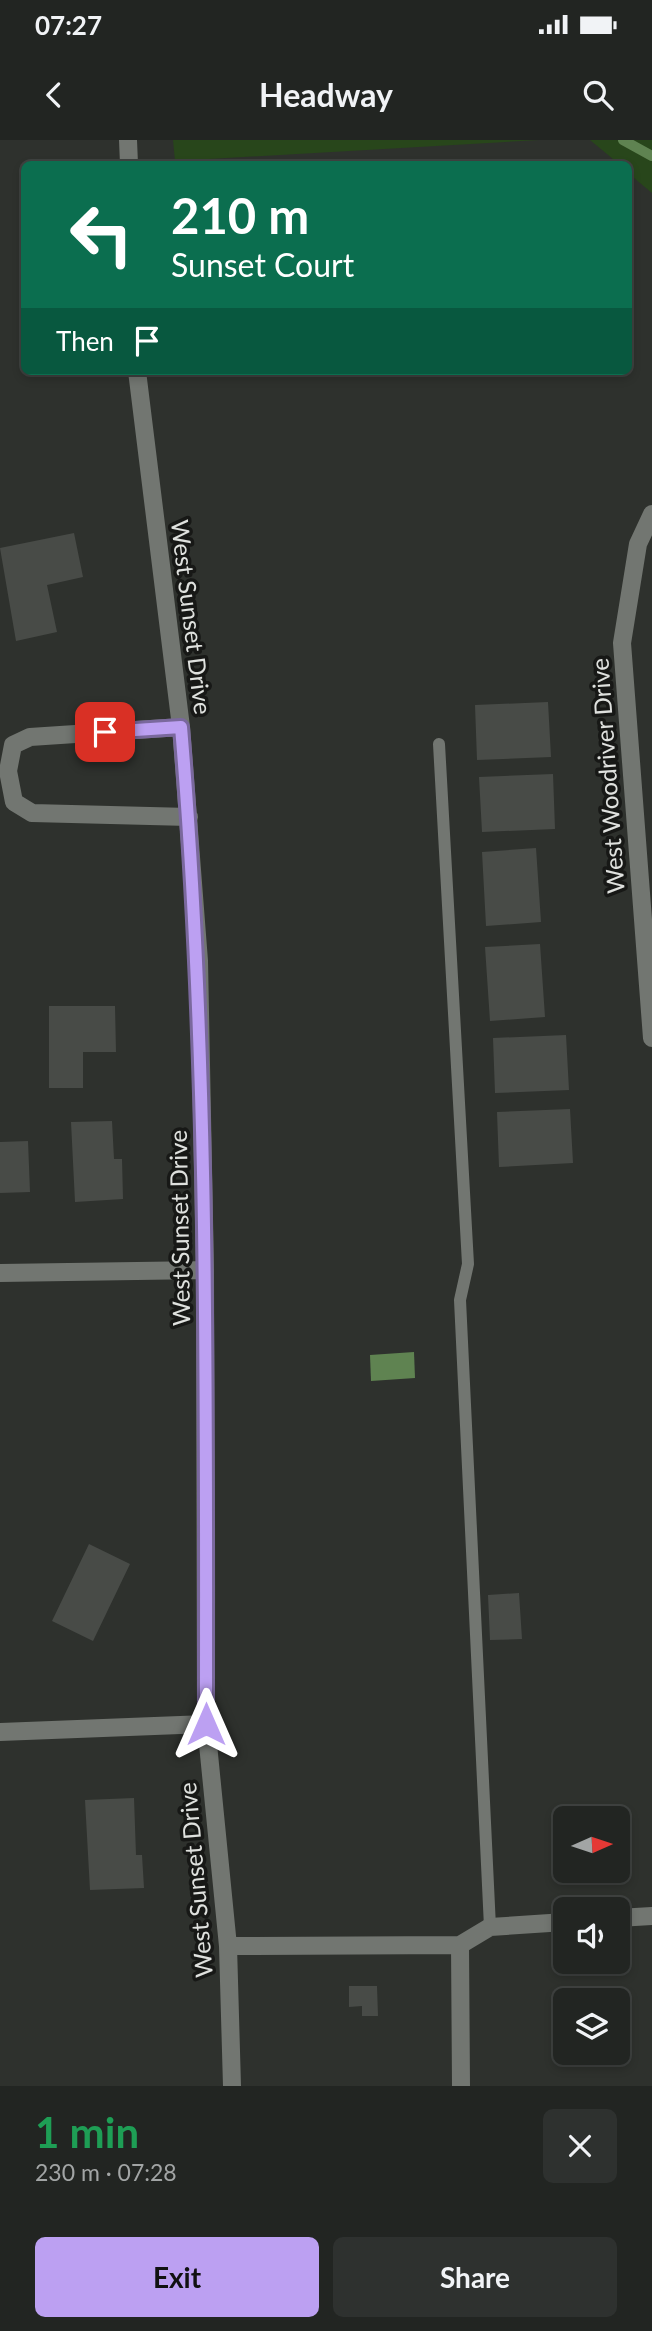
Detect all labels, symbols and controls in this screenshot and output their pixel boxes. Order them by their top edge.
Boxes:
text: 07:27 [35,9,102,41]
text: Headway [259,75,393,114]
icon: back [35,76,73,114]
icon: search [579,76,617,114]
text: 210 m [171,186,309,244]
icon: left [56,189,147,280]
text: Sunset Court [171,245,354,284]
icon: arrive [128,322,166,360]
text: Then [56,325,114,357]
street label: West Sunset Drive [166,518,218,716]
street label: West Woodriver Drive [584,657,630,895]
pin [75,702,135,762]
icon: arrive [86,713,124,751]
street label: West Sunset Drive [163,1130,195,1326]
position arrow [169,1687,243,1761]
street label: West Sunset Drive [172,1781,218,1979]
north arrow [553,1806,630,1883]
map controls [553,1806,630,2065]
button: sound [553,1897,630,1974]
button: layers [553,1988,630,2065]
text: 1 min [35,2107,139,2157]
button: close [543,2109,617,2183]
text: 230 m · 07:28 [35,2158,177,2186]
button: Exit [35,2237,319,2317]
button: Share [333,2237,617,2317]

